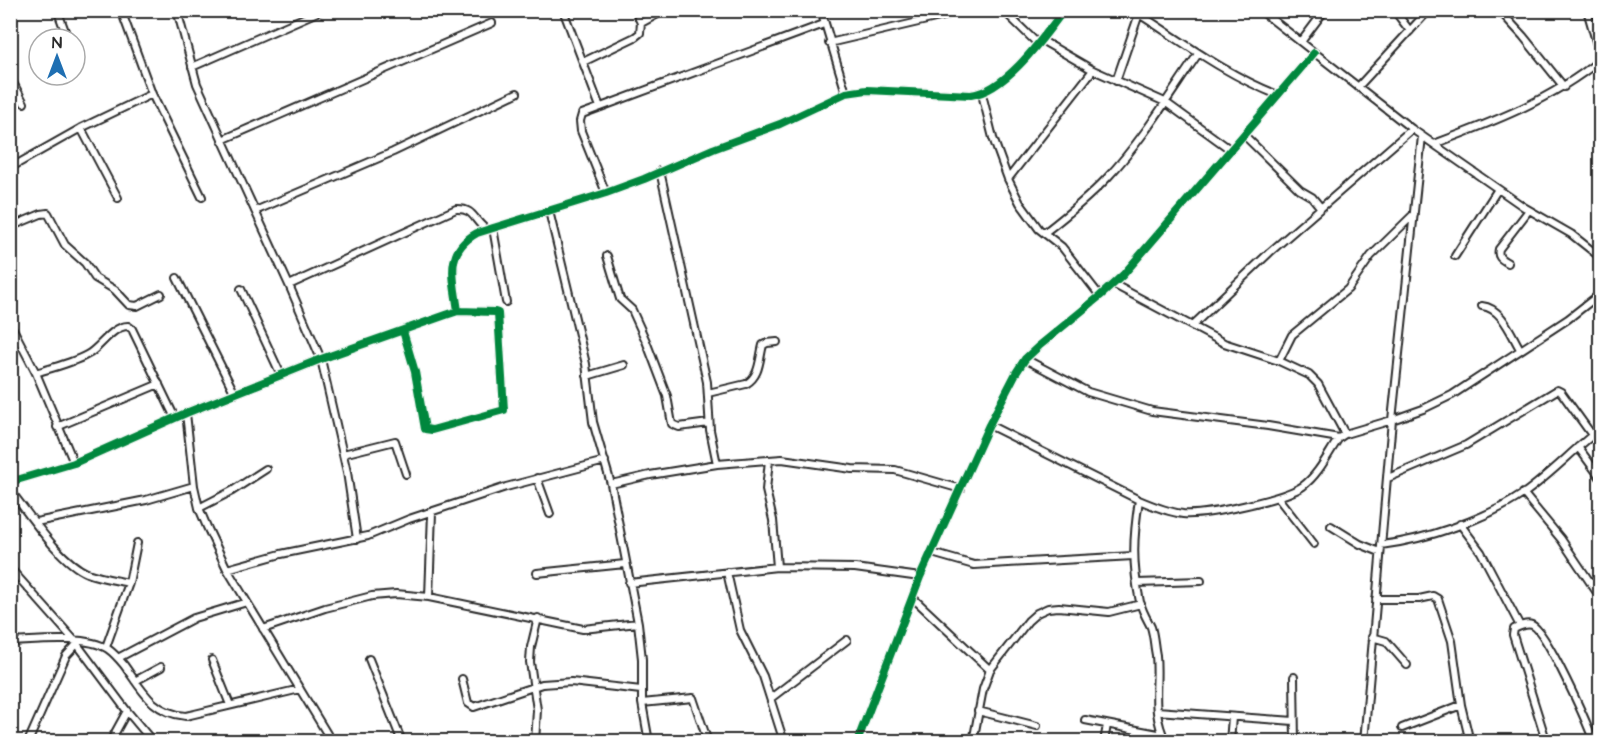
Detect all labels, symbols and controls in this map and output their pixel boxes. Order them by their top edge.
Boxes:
north arrow [27,27,87,87]
text: N [52,32,62,54]

